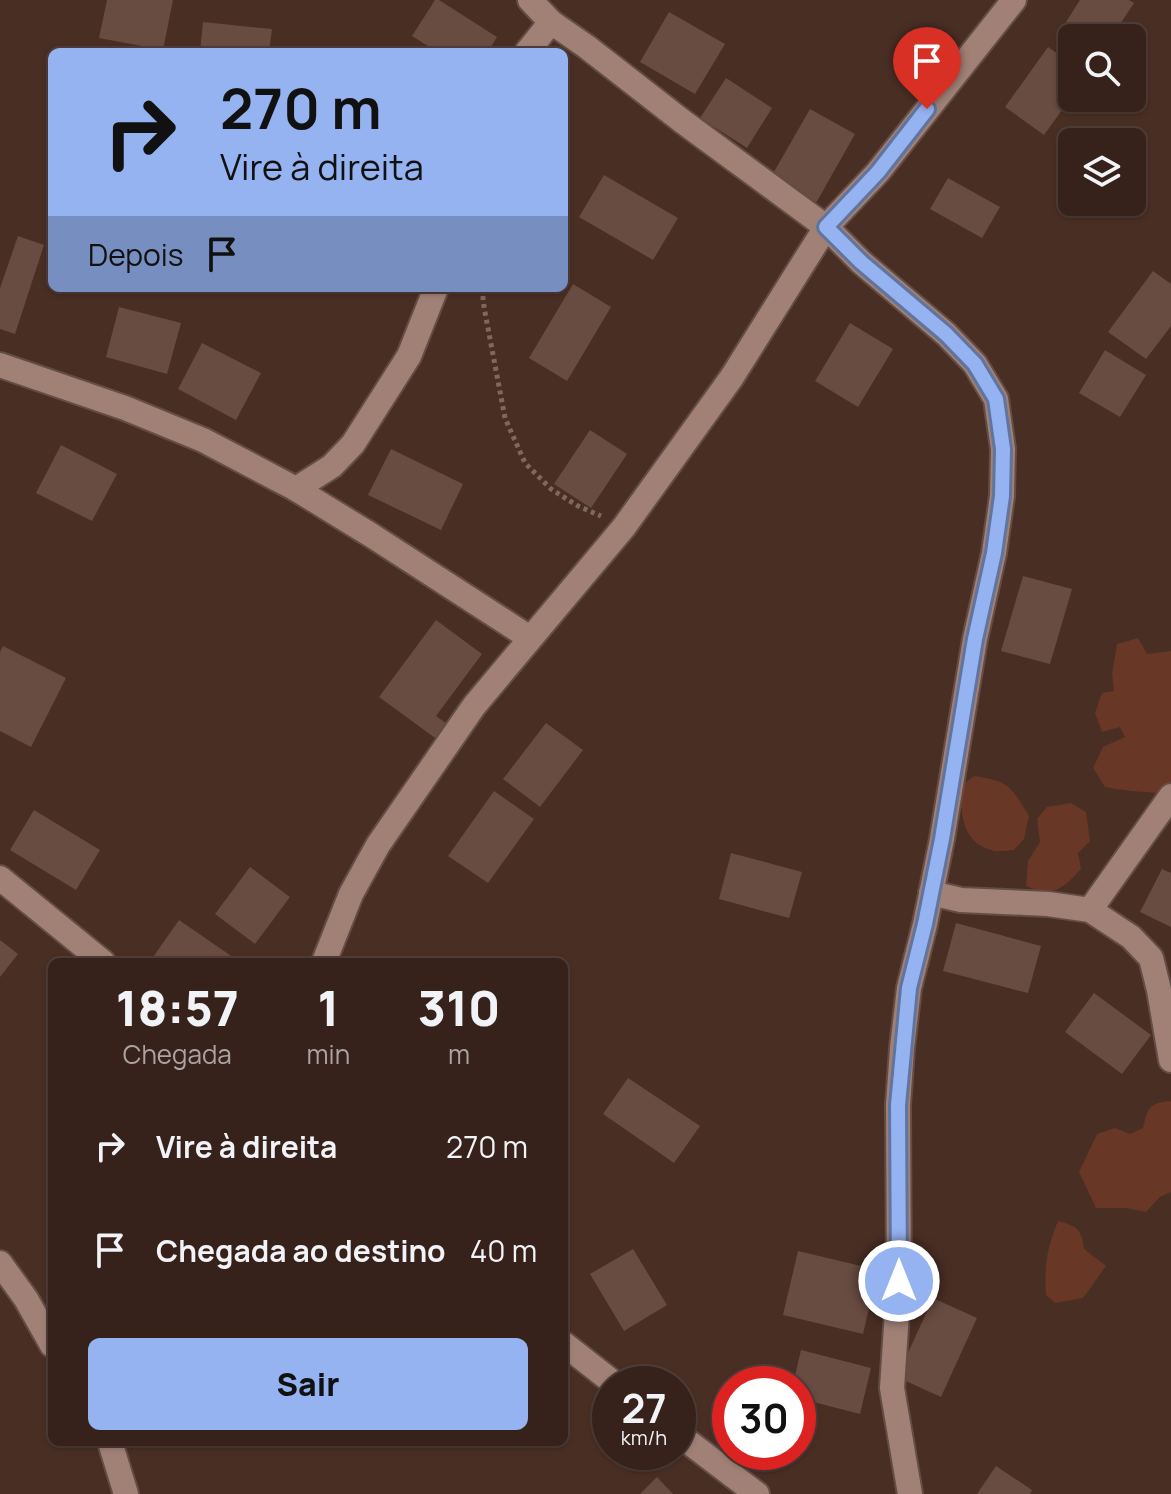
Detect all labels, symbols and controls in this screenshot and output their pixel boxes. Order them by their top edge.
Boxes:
map controls [1058,24,1146,216]
button: search [1058,24,1146,112]
pin [893,27,961,109]
icon: arrive [905,39,949,83]
text: 270 m [220,69,382,146]
icon: right [88,80,192,184]
button: layers [1058,128,1146,216]
text: Vire à direita [220,142,424,191]
icon: arrive [200,232,244,276]
text: Depois [88,234,184,275]
text: 18:57 [116,975,239,1040]
text: 1 [317,975,339,1040]
text: 310 [418,975,500,1040]
text: Chegada [123,1036,232,1072]
text: min [307,1036,350,1072]
text: m [448,1036,470,1072]
icon: right [88,1124,132,1168]
text: Vire à direita [156,1126,337,1167]
text: 270 m [446,1126,528,1167]
icon: arrive [88,1228,132,1272]
text: Chegada ao destino [156,1230,446,1271]
text: 40 m [470,1230,537,1271]
position arrow [857,1239,941,1323]
button: Sair [88,1338,528,1430]
speed limit sign: 30 [712,1366,816,1470]
text: 27 [621,1380,667,1435]
text: km/h [621,1424,667,1451]

